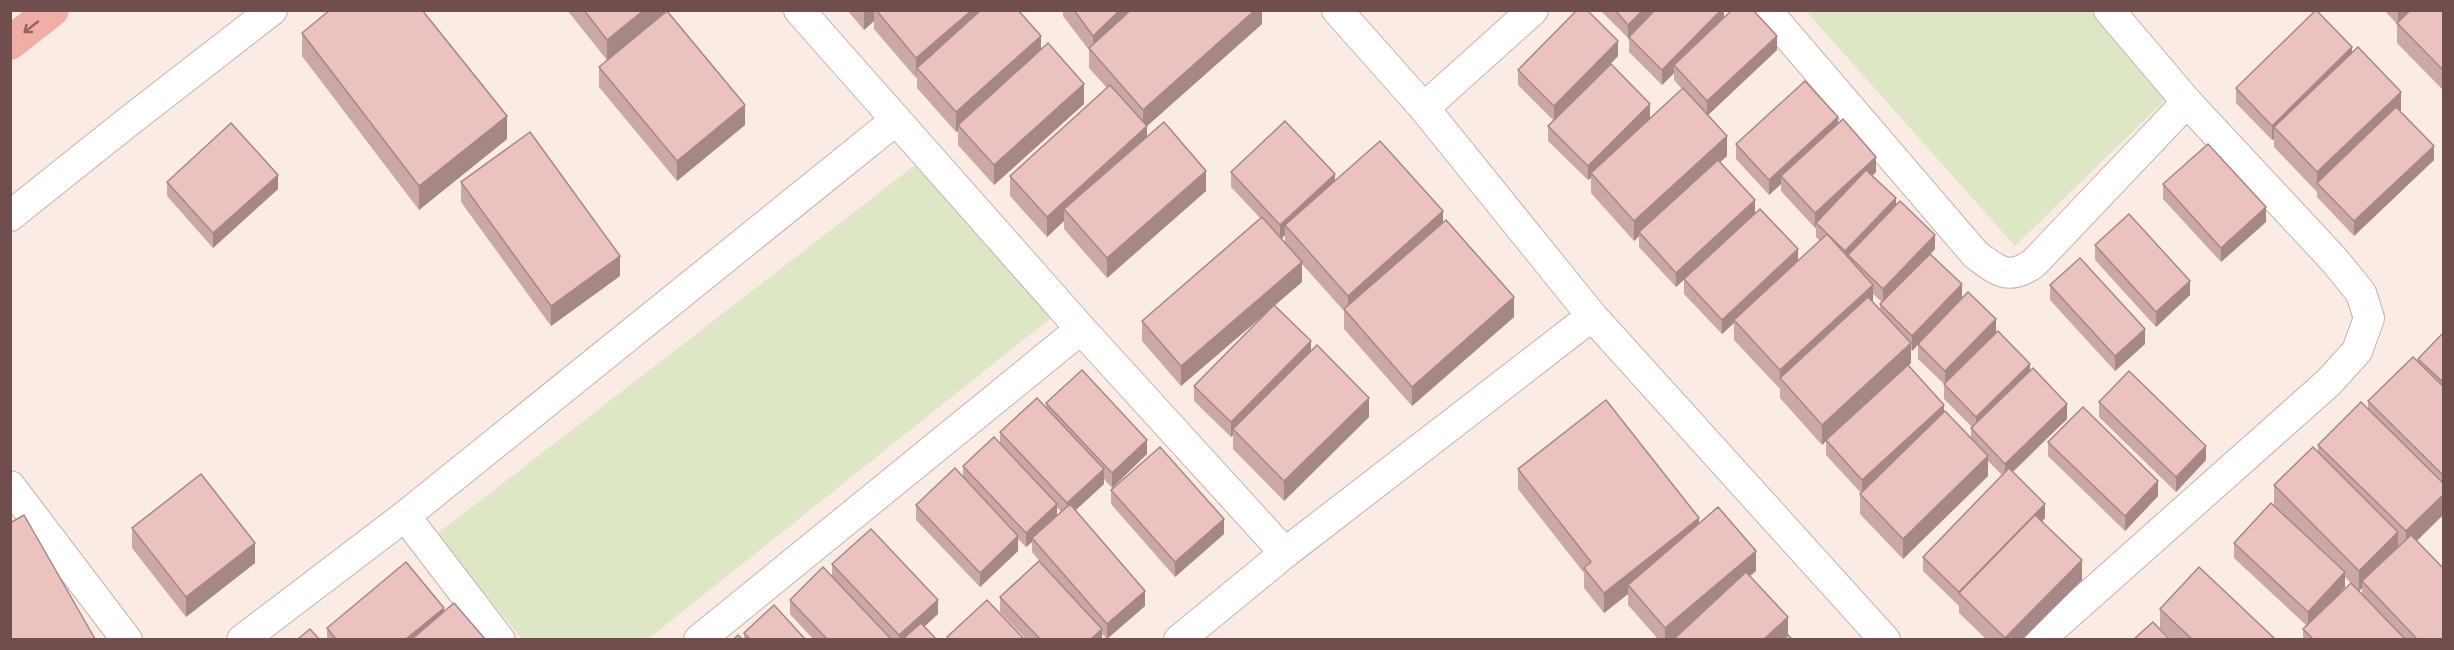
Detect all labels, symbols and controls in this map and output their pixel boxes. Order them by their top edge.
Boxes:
one-way arrow [23,20,39,33]

